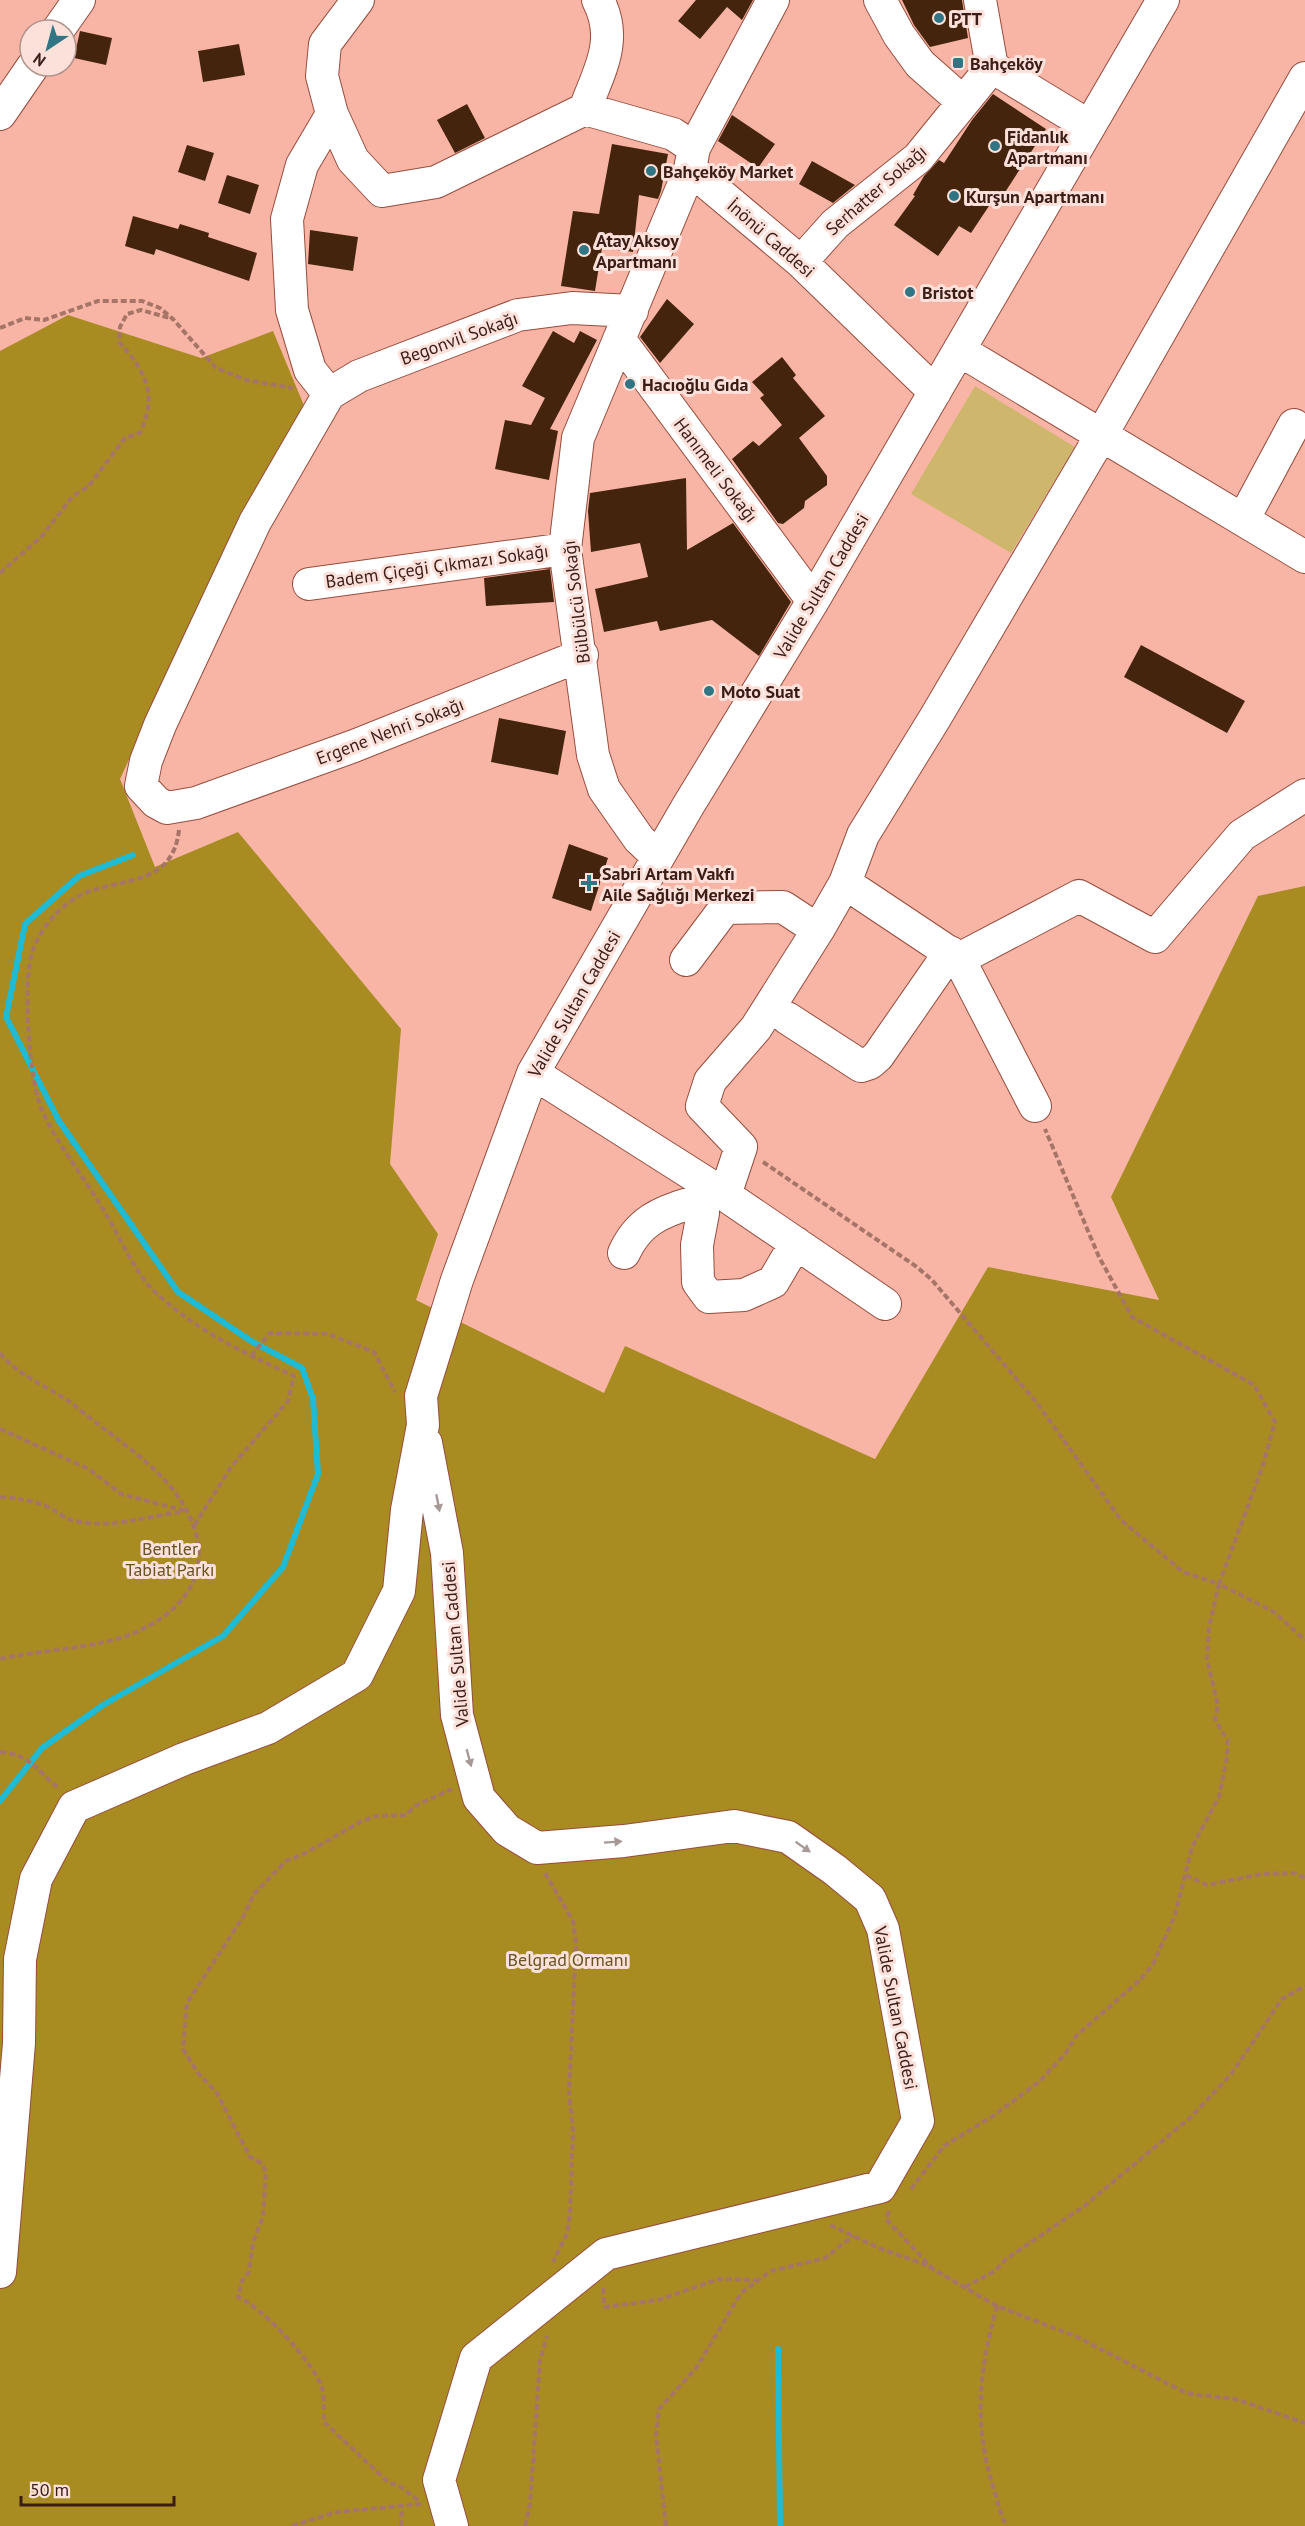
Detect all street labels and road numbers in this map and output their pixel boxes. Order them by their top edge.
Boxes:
street label: Serhatter Sokağı [821,140,931,240]
street label: İnönü Caddesi [722,194,820,282]
street label: Begonvil Sokağı [397,306,521,370]
street label: Hanımeli Sokağı [669,413,763,527]
street label: Valide Sultan Caddesi [768,509,874,664]
street label: Badem Çiçeği Çıkmazı Sokağı [324,539,550,593]
street label: Bülbülcü Sokağı [557,539,595,665]
street label: Ergene Nehri Sokağı [313,692,467,770]
street label: Valide Sultan Caddesi [522,926,625,1082]
street label: Valide Sultan Caddesi [436,1560,474,1729]
street label: Valide Sultan Caddesi [869,1923,923,2092]

